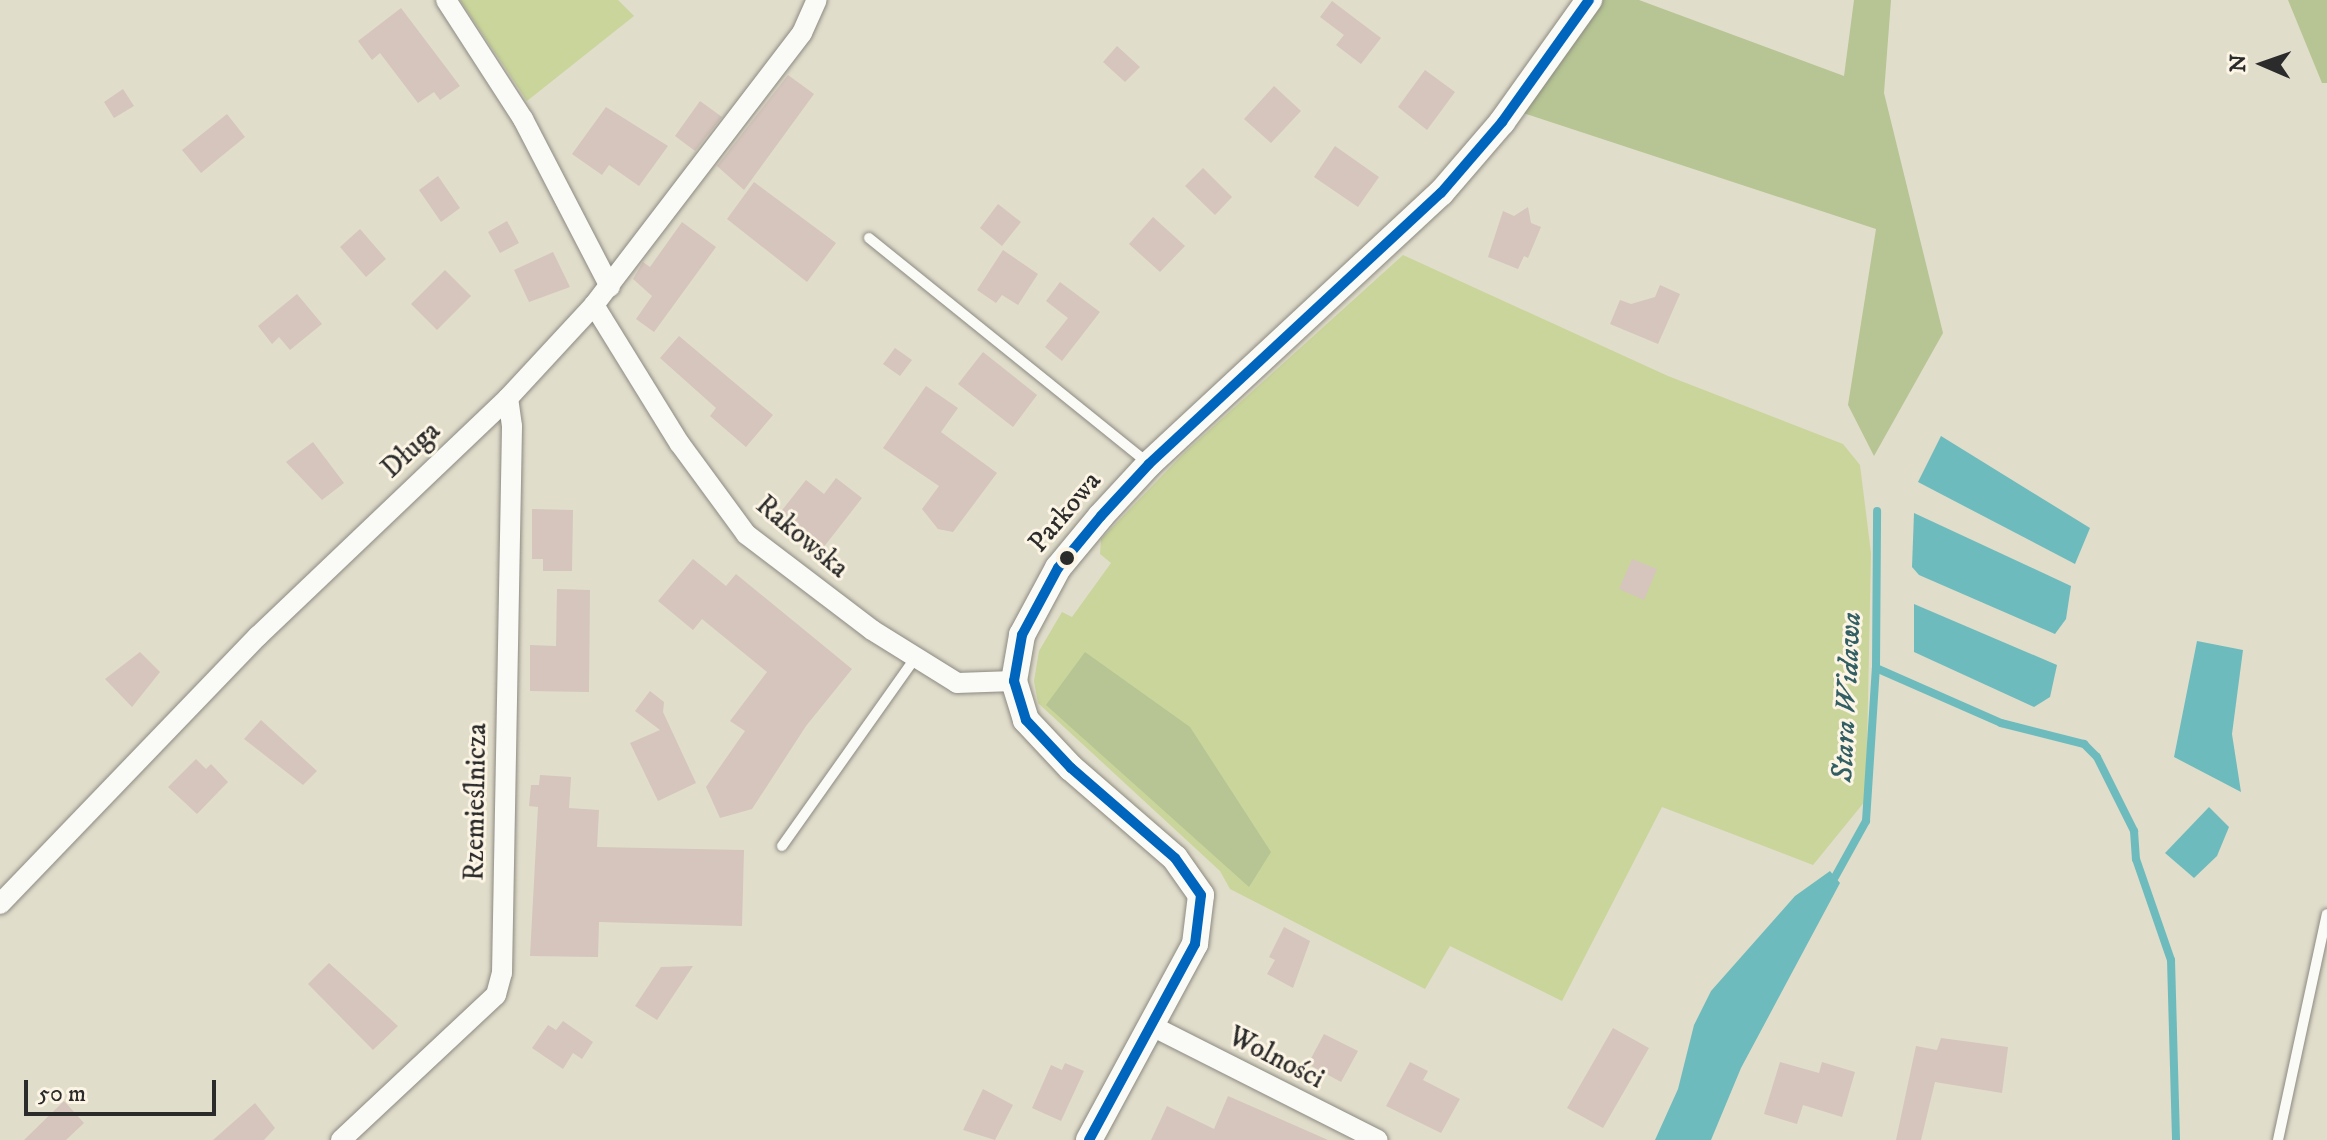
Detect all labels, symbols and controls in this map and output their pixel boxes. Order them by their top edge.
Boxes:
north arrow [2223,24,2303,104]
text: N [2225,54,2252,73]
street label: Długa [375,414,447,486]
street label: Parkowa [1021,465,1109,559]
street label: Rakowska [749,489,855,585]
unlabelled marker [1059,550,1075,566]
water label: Stara Widawa [1826,611,1870,783]
street label: Rzemieślnicza [458,723,494,881]
street label: Wolności [1223,1020,1329,1096]
scale bar [28,1064,220,1114]
text: 50 m [38,1079,86,1109]

